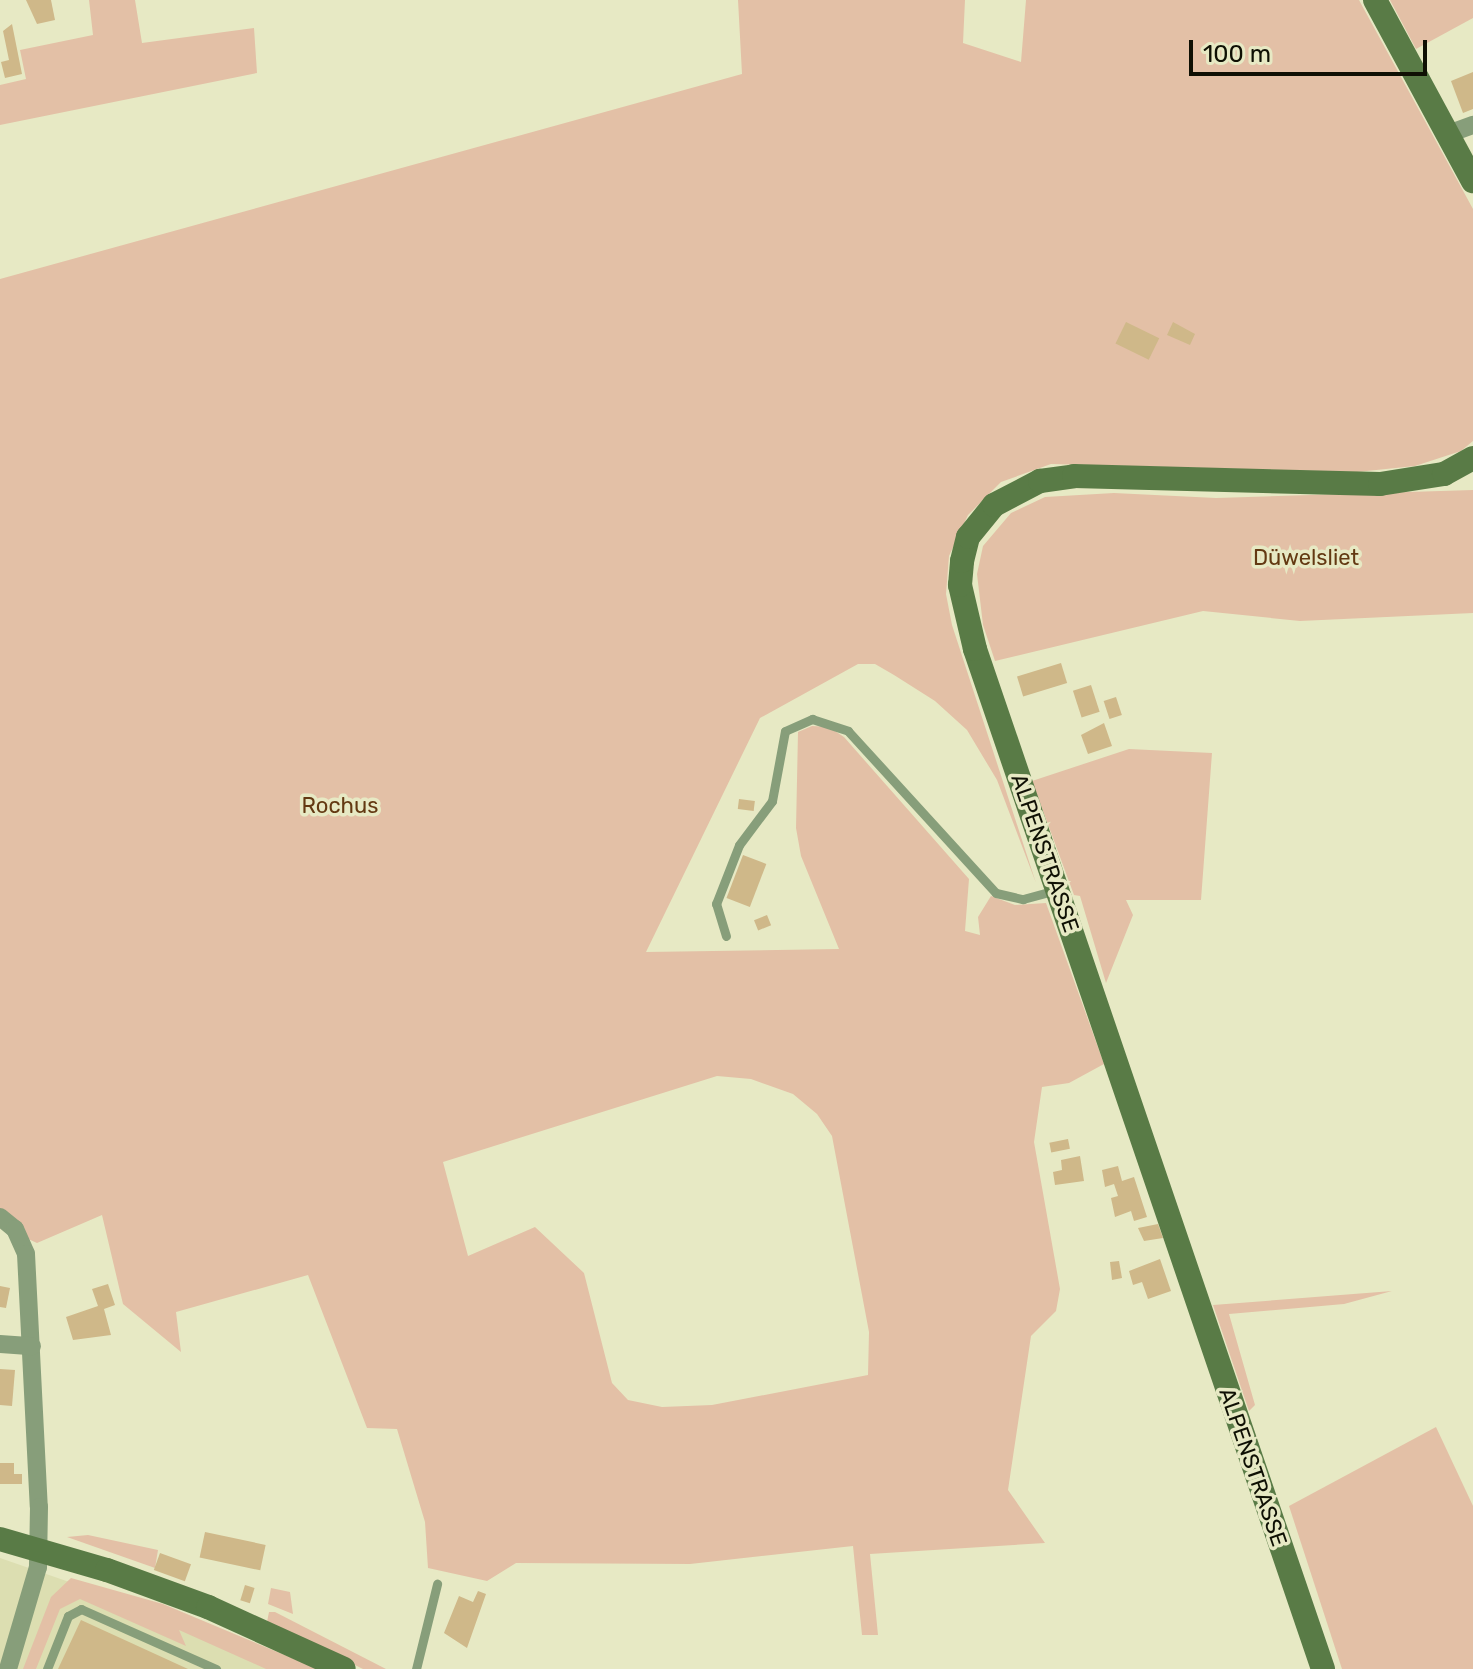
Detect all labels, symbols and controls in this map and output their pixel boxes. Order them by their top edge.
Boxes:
scale bar [1193,24,1431,74]
text: 100 m [1203,40,1271,68]
park label: Düwelsliet [1253,545,1359,571]
street label: ALPENSTRASSE [1006,770,1084,936]
park label: Rochus [302,793,378,819]
street label: ALPENSTRASSE [1214,1384,1292,1550]

